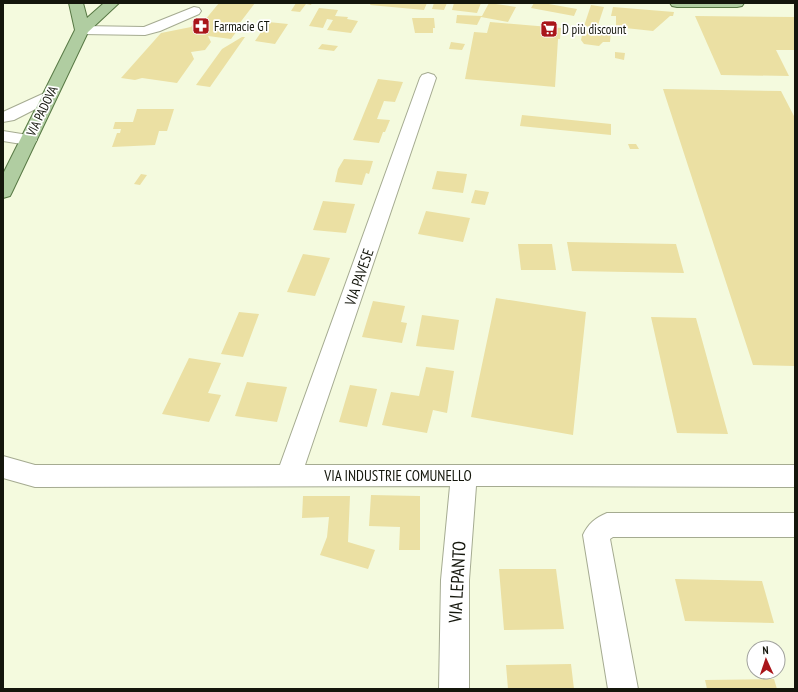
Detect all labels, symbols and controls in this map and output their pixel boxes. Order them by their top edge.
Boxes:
pharmacy icon: Farmacie GT [191,16,211,36]
place label: Farmacie GT [214,18,270,35]
supermarket icon: D più discount [539,19,559,39]
place label: D più discount [562,21,627,38]
street label: VIA PADOVA [22,82,62,140]
street label: VIA PAVESE [340,246,378,309]
street label: VIA INDUSTRIE COMUNELLO [323,466,472,485]
street label: VIA LEPANTO [443,540,471,625]
north arrow [746,640,786,680]
text: N [762,643,769,657]

